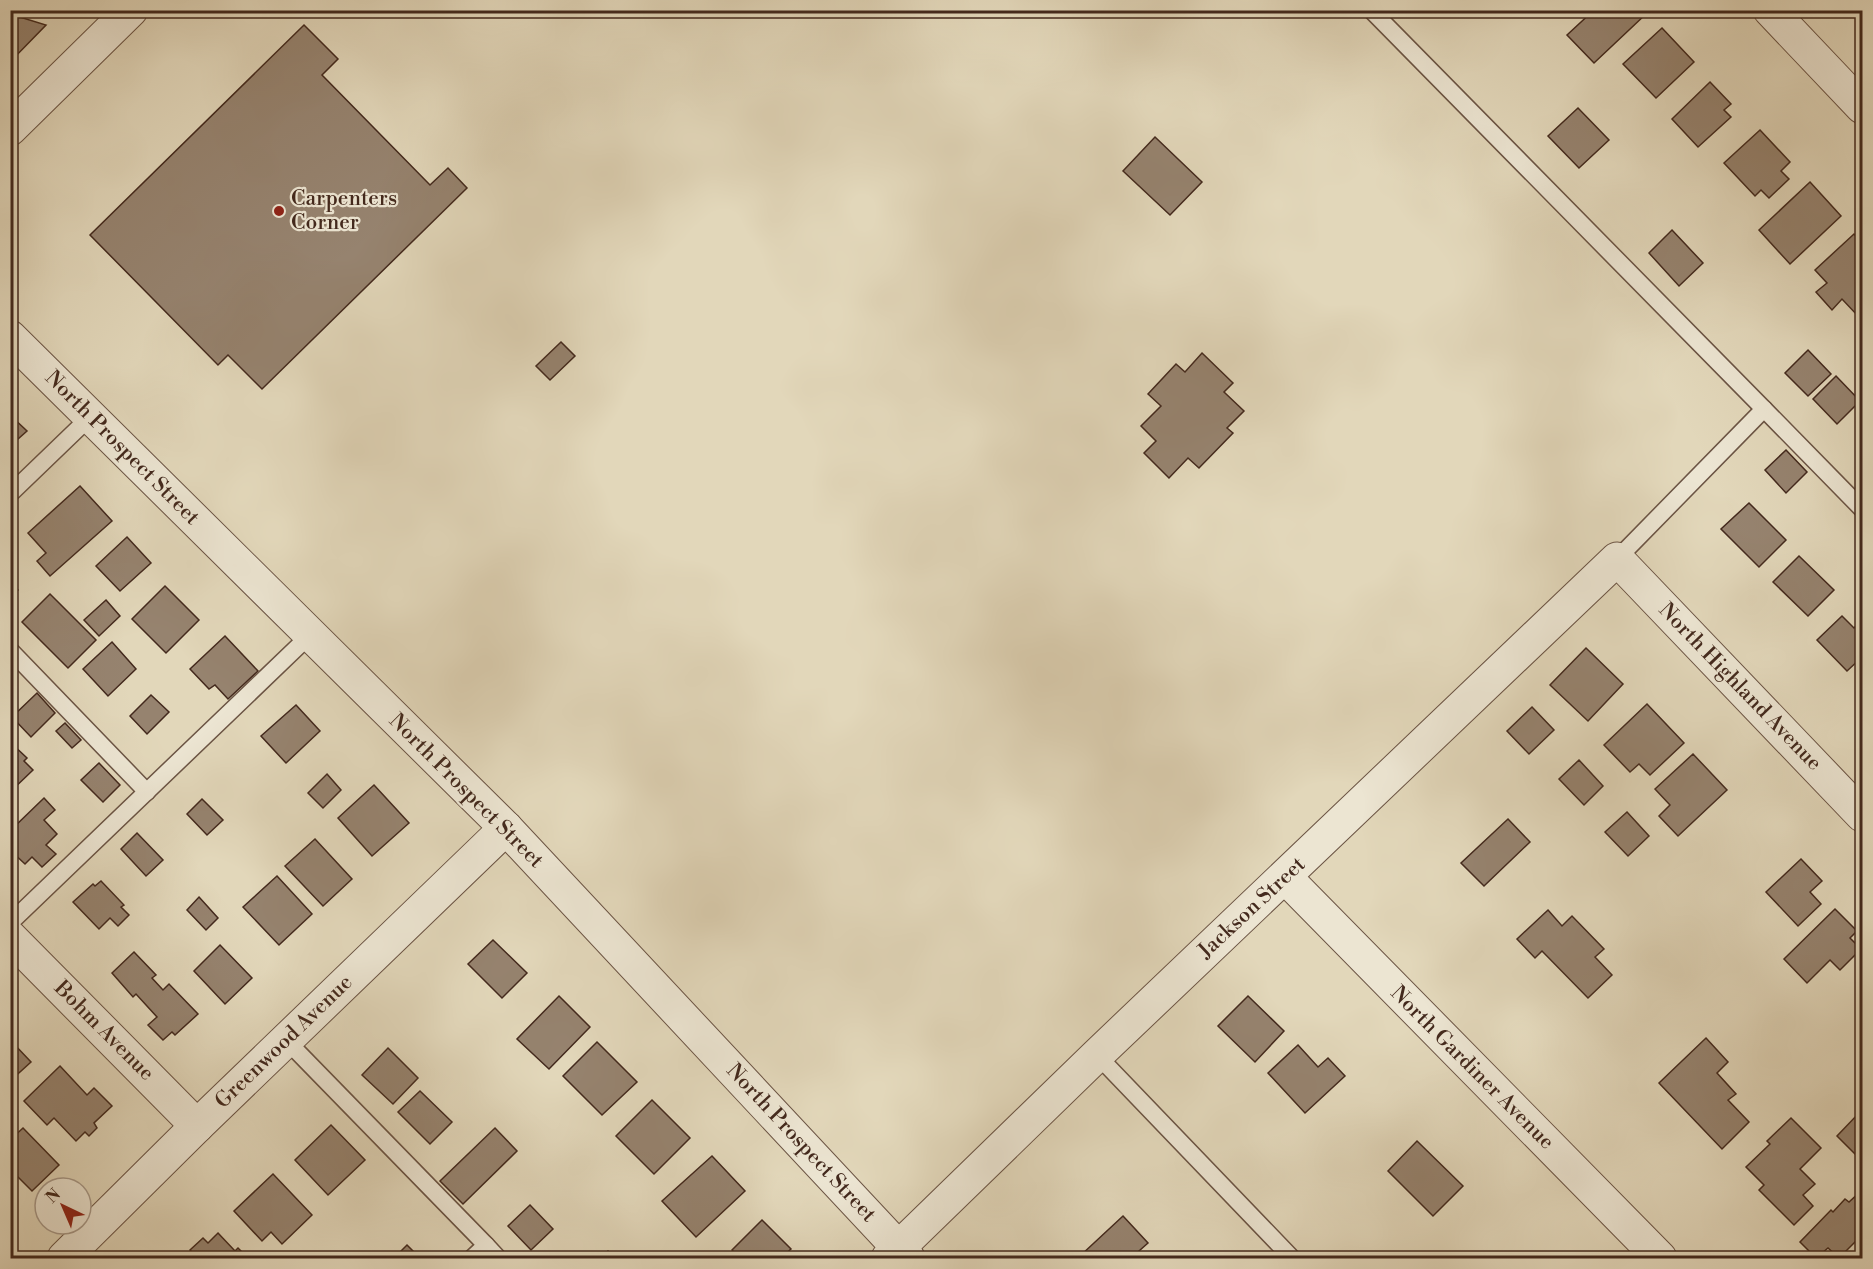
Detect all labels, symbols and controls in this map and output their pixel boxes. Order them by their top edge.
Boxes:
place label: Carpenters Corner [291,186,397,236]
marker: Carpenters Corner [272,204,286,218]
street label: North Prospect Street [39,365,205,531]
street label: North Highland Avenue [1653,598,1827,776]
street label: North Prospect Street [383,708,549,874]
street label: Jackson Street [1192,851,1311,965]
street label: Greenwood Avenue [210,970,358,1114]
street label: Bohm Avenue [48,975,160,1087]
street label: North Gardiner Avenue [1385,981,1559,1155]
street label: North Prospect Street [721,1058,882,1228]
north arrow [33,1176,93,1236]
text: N [42,1184,65,1208]

